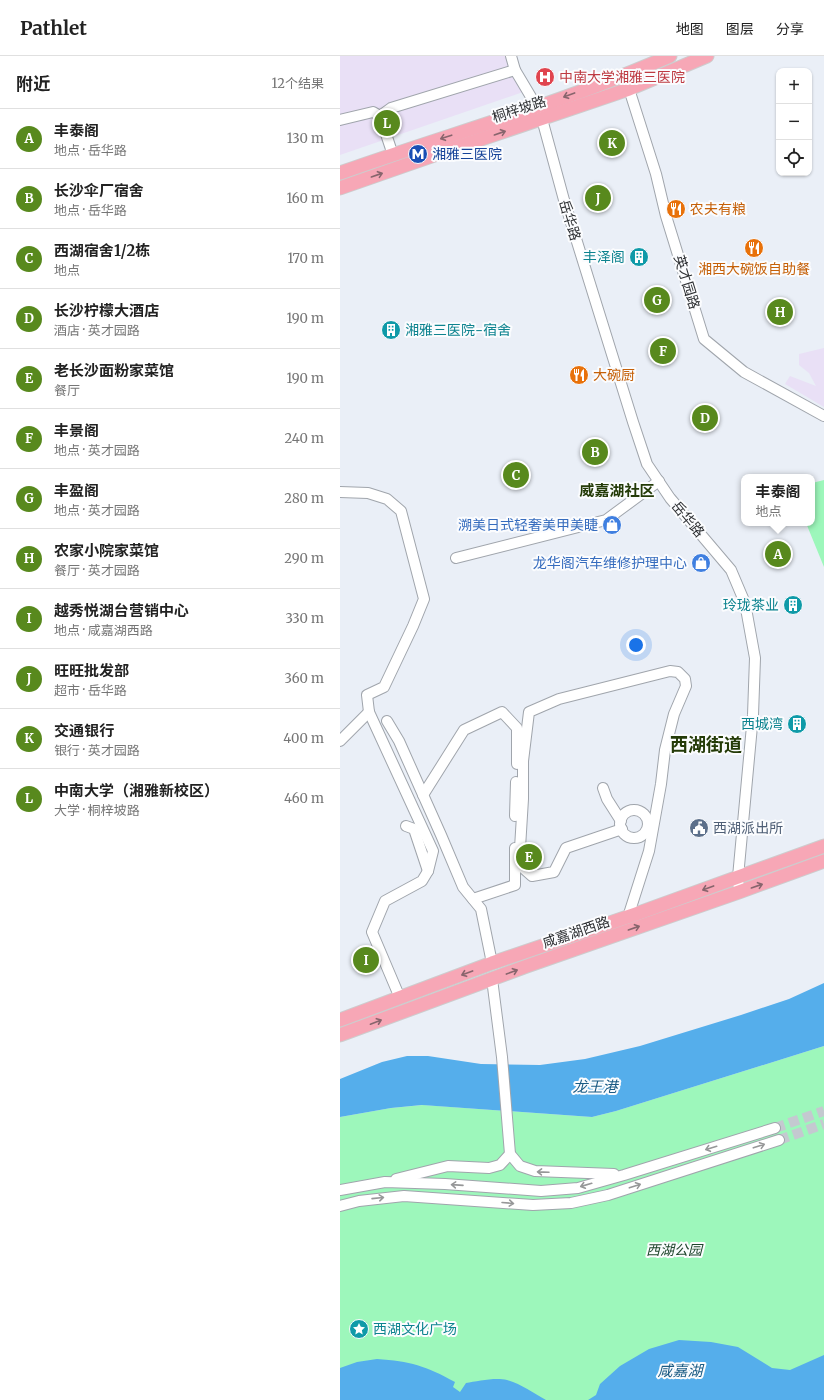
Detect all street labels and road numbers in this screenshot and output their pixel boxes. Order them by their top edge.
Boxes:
street label: 桐梓坡路 [490,92,548,126]
street label: 岳华路 [555,197,585,243]
street label: 英才园路 [670,253,704,311]
street label: 岳华路 [668,497,708,541]
street label: 咸嘉湖西路 [540,912,612,952]

